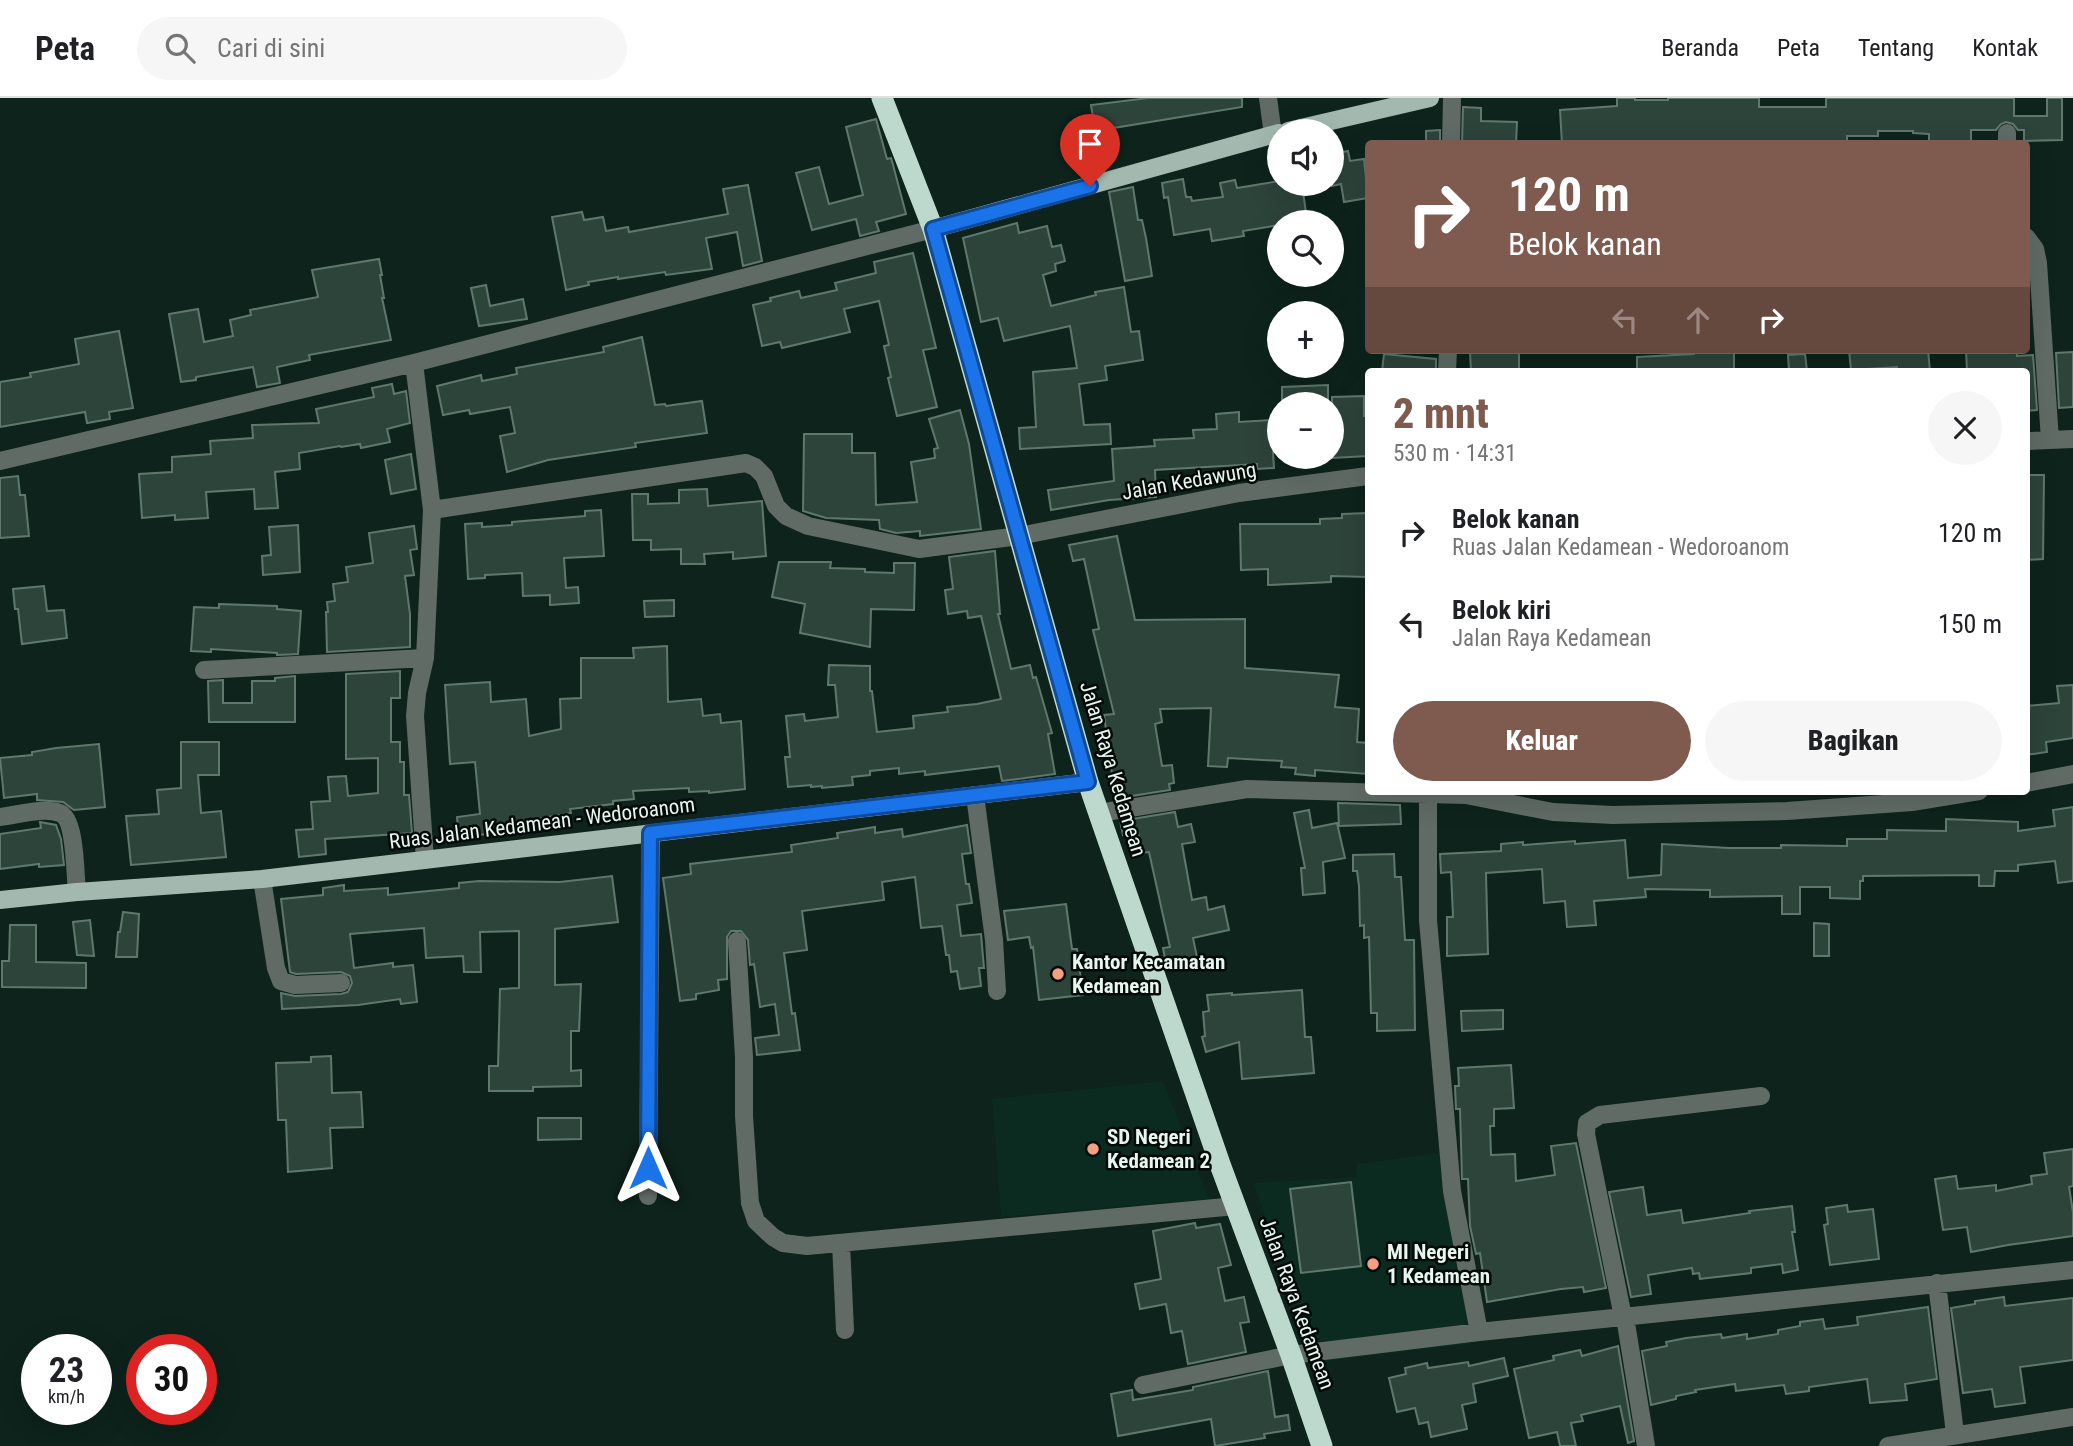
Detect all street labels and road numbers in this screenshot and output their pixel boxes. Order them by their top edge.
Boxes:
street label: Jalan Kedawung [1120,457,1258,505]
street label: Jalan Raya Kedamean [1075,678,1151,860]
street label: Ruas Jalan Kedamean - Wedoroanom [388,792,696,854]
street label: Jalan Raya Kedamean [1255,1213,1339,1393]

